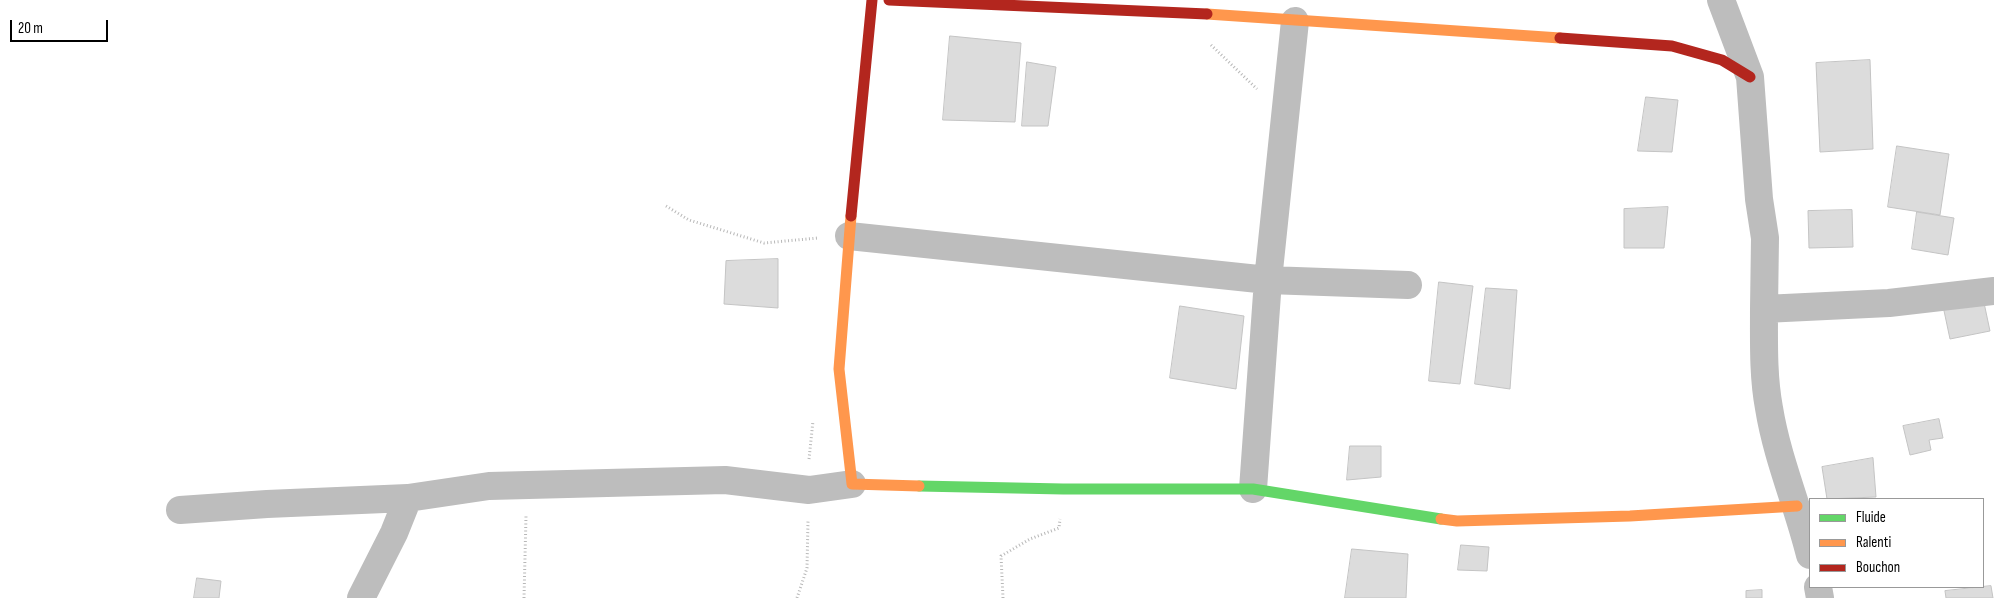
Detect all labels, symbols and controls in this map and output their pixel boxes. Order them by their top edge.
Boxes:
scale bar [12,10,110,42]
text: 20 m [18,19,43,38]
legend [1809,498,1984,588]
text: Fluide [1856,508,1886,527]
text: Ralenti [1856,533,1891,552]
text: Bouchon [1856,558,1900,577]

